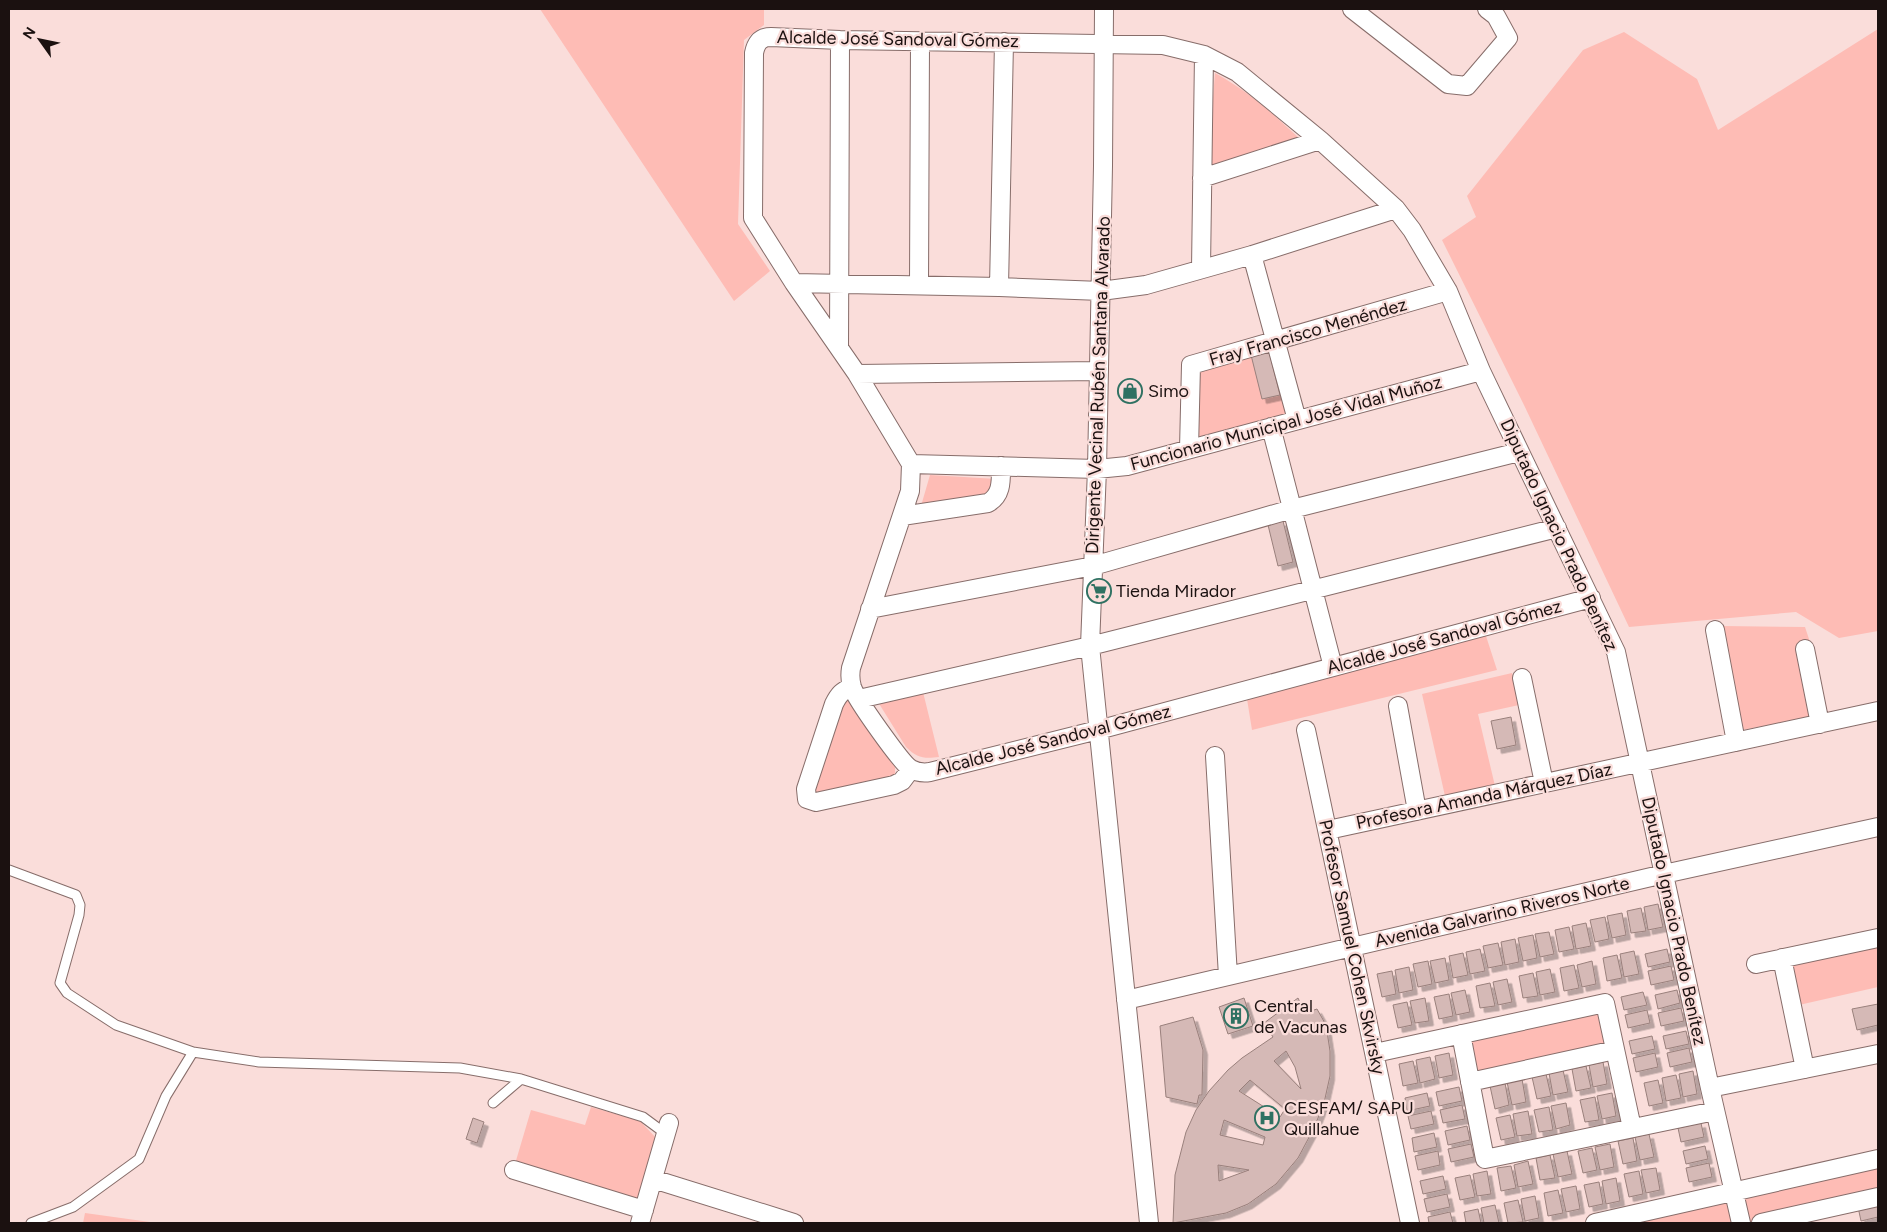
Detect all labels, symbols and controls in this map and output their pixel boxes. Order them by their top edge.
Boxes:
north arrow [15,15,65,65]
text: N [19,24,40,42]
street label: Alcalde José Sandoval Gómez [777,26,1019,52]
street label: Dirigente Vecinal Rubén Santana Alvarado [1081,216,1115,554]
street label: Fray Francisco Menéndez [1207,293,1410,371]
street label: Funcionario Municipal José Vidal Muñoz [1128,371,1444,475]
shop icon: Simo [1117,378,1143,404]
place label: Simo [1148,380,1189,402]
street label: Diputado Ignacio Prado Benítez [1495,415,1623,655]
supermarket icon: Tienda Mirador [1086,578,1112,604]
place label: Tienda Mirador [1116,580,1236,602]
street label: Alcalde José Sandoval Gómez [1324,595,1564,679]
street label: Alcalde José Sandoval Gómez [933,700,1173,780]
street label: Profesora Amanda Márquez Díaz [1354,758,1614,834]
street label: Diputado Ignacio Prado Benítez [1637,795,1711,1047]
street label: Profesor Samuel Cohen Skvirsky [1314,817,1390,1077]
street label: Avenida Galvarino Riveros Norte [1373,872,1632,952]
place label: Central de Vacunas [1254,995,1347,1038]
building icon: Central de Vacunas [1223,1003,1249,1029]
place label: CESFAM/ SAPU Quillahue [1284,1097,1414,1140]
hospital icon: CESFAM/ SAPU Quillahue [1254,1105,1280,1131]

